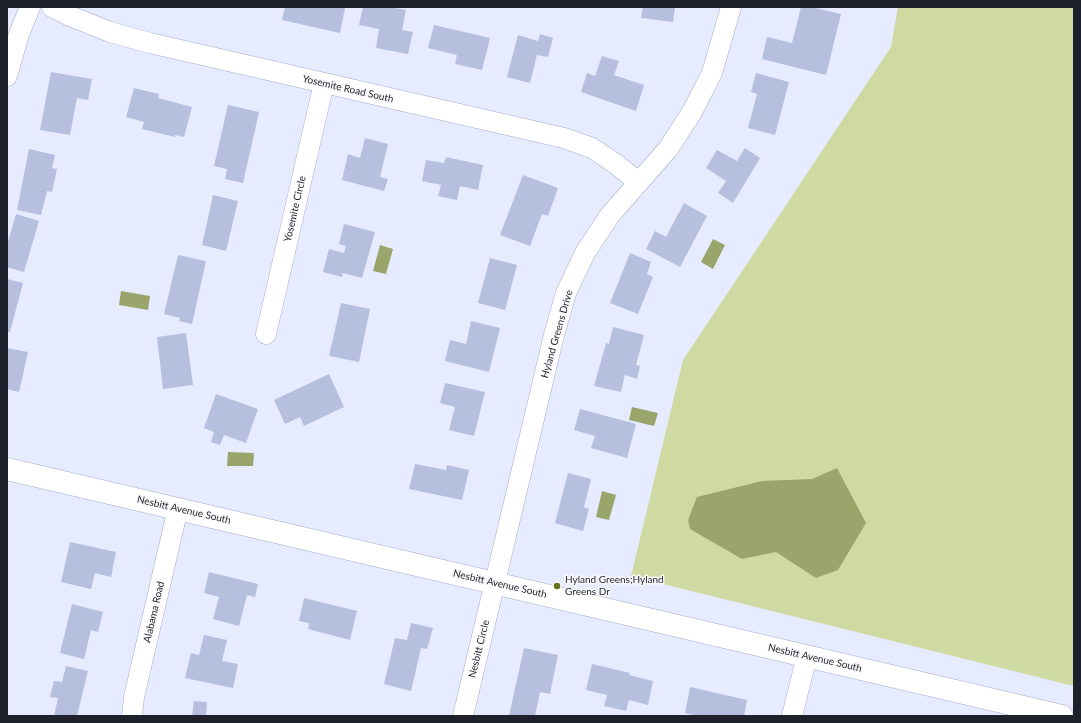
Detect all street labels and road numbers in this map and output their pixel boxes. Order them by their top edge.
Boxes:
street label: Yosemite Road South [301,73,395,105]
street label: Yosemite Circle [282,175,308,243]
street label: Hyland Greens Drive [539,288,575,380]
street label: Nesbitt Avenue South [136,493,232,527]
street label: Nesbitt Avenue South [452,567,548,601]
street label: Alabama Road [141,580,167,644]
street label: Nesbitt Circle [466,619,492,679]
street label: Nesbitt Avenue South [767,641,863,675]

